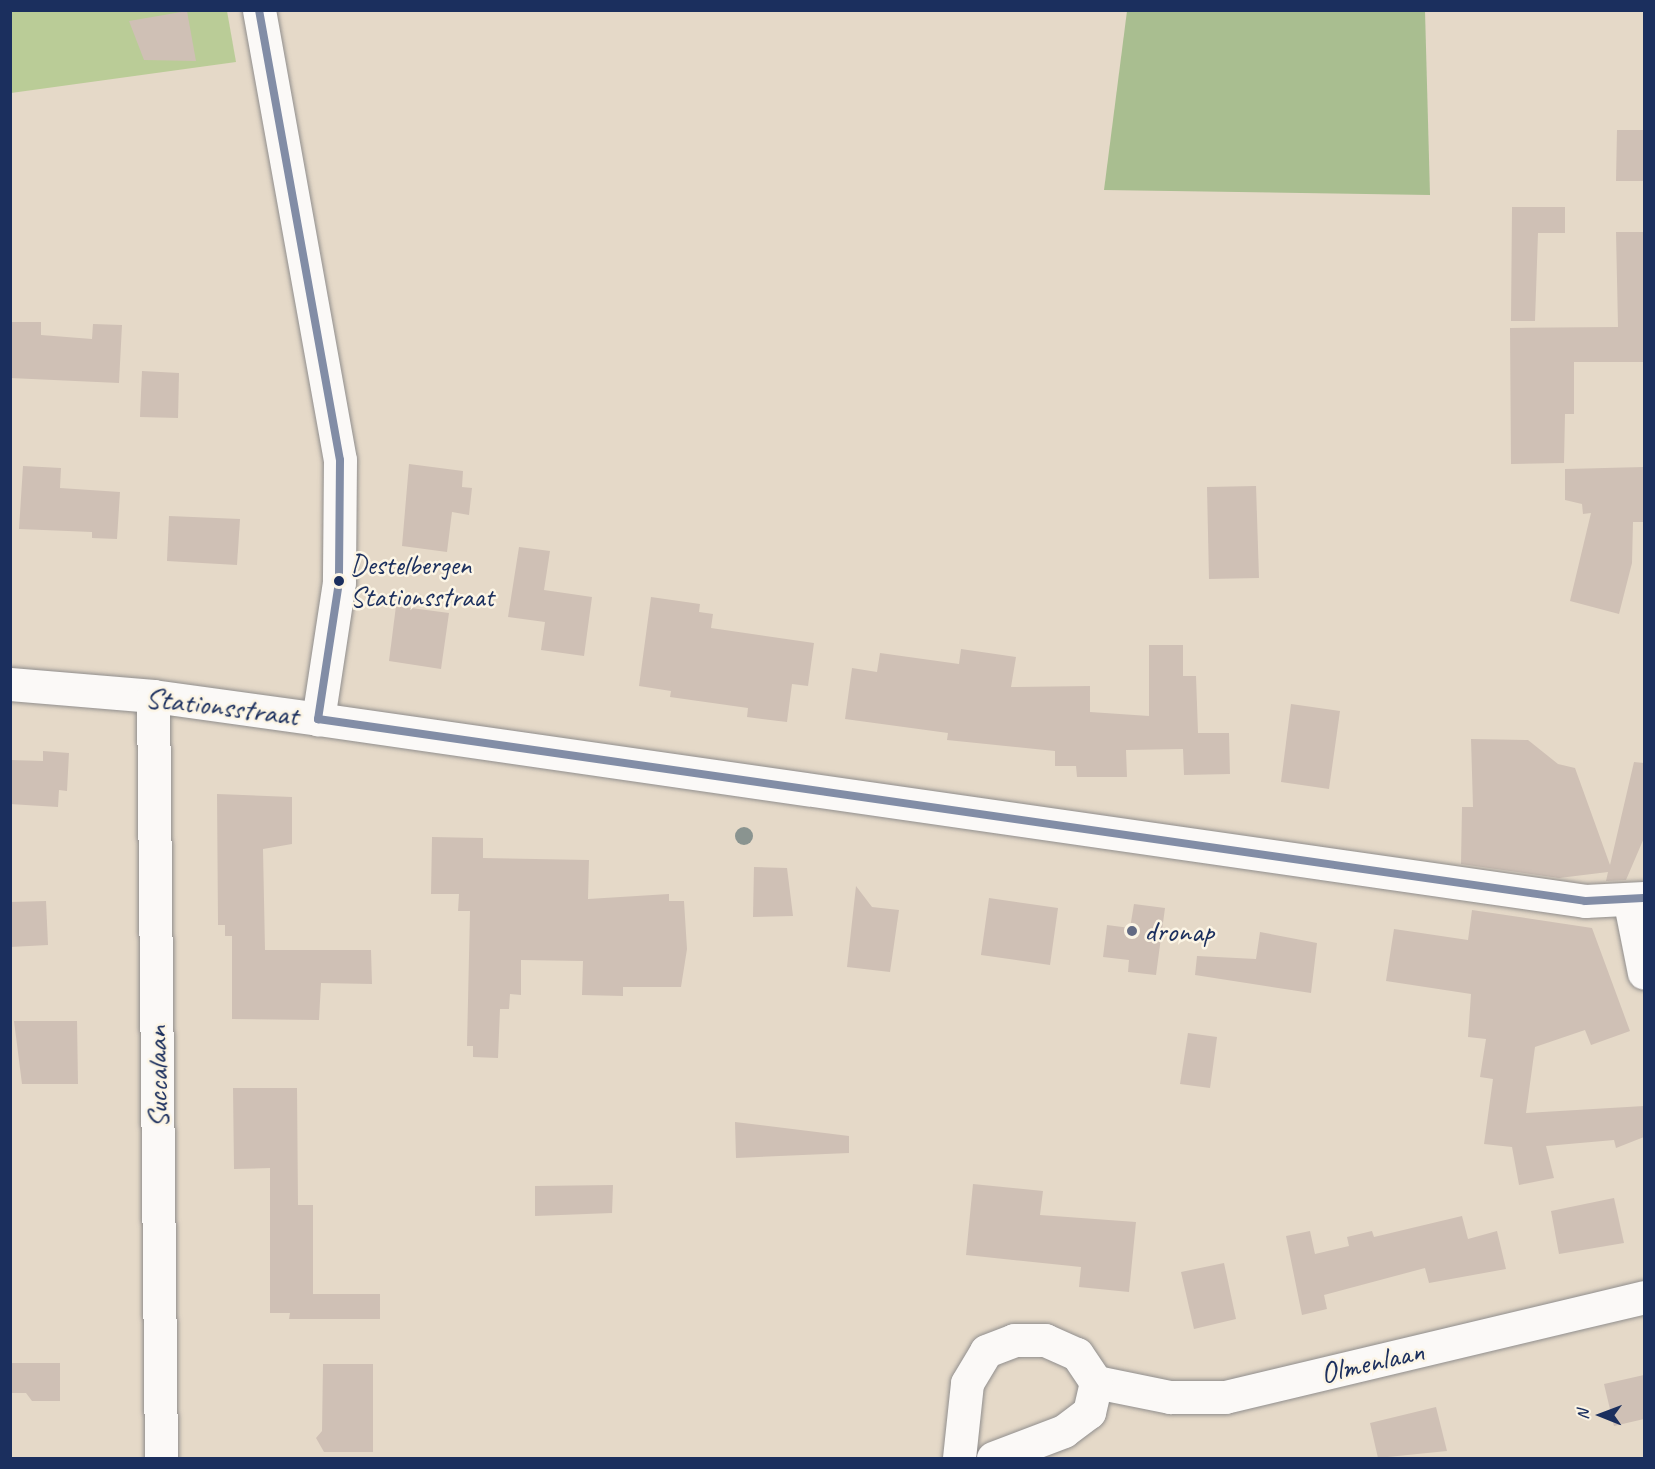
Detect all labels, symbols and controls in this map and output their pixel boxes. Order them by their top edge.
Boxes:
place label: Destelbergen Stationsstraat [350,548,494,614]
marker: Destelbergen Stationsstraat [333,575,345,587]
street label: Stationsstraat [143,679,301,733]
place label: dronap [1144,913,1214,949]
marker: dronap [1125,924,1139,938]
street label: Succalaan [138,1026,176,1128]
street label: Olmenlaan [1317,1333,1427,1391]
north arrow [1571,1385,1631,1445]
text: N [1573,1410,1593,1420]

